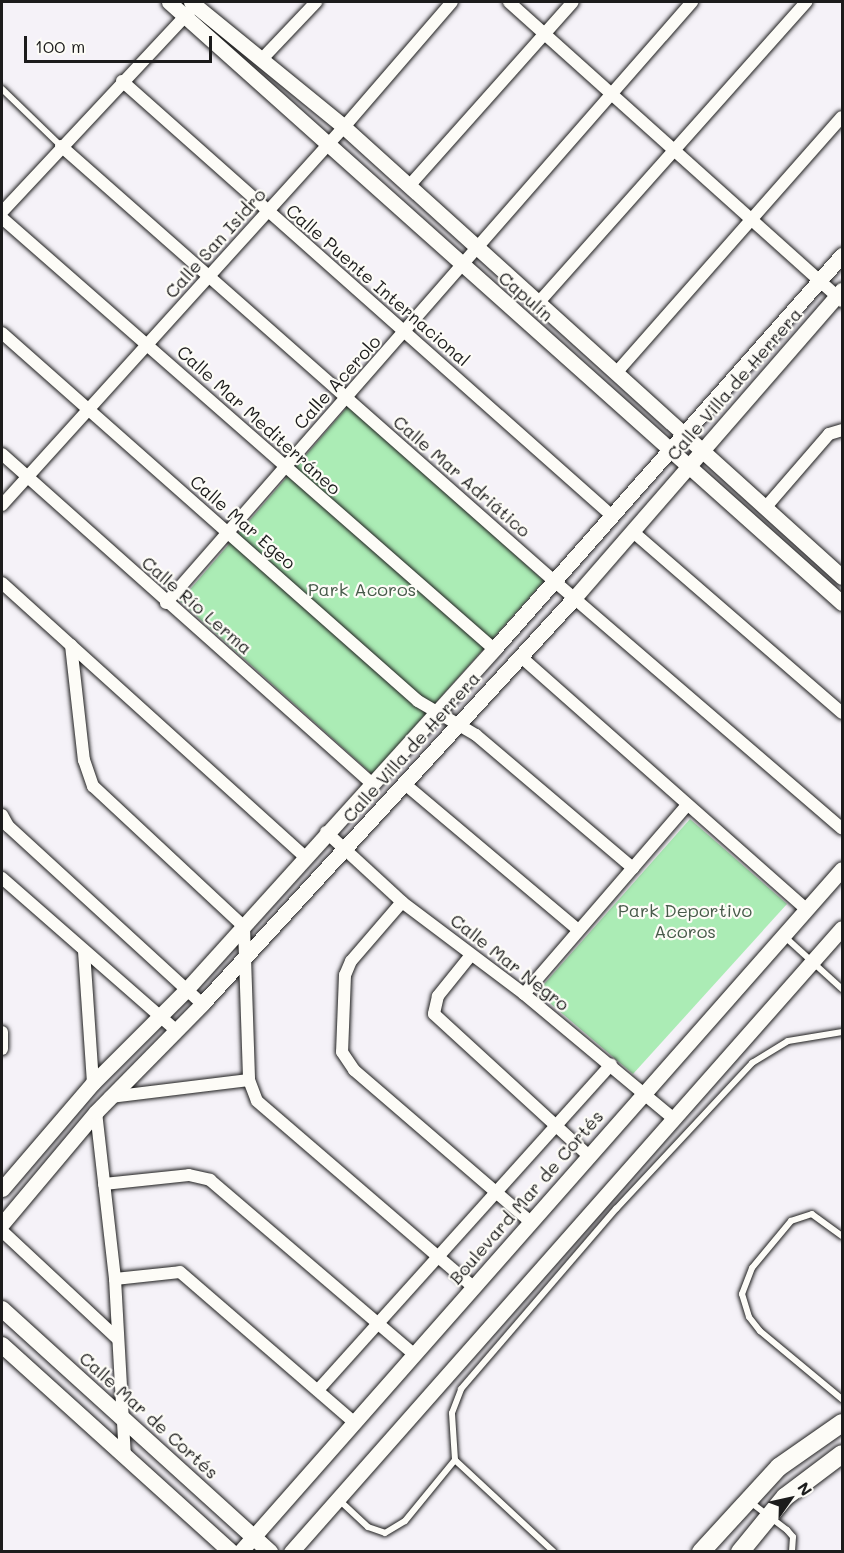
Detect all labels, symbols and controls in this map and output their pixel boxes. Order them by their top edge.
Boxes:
scale bar [27,24,214,62]
text: 100 m [35,34,85,58]
street label: Calle San Isidro [160,184,270,302]
street label: Calle Puente Internacional [282,199,474,371]
street label: Capulín [494,266,558,326]
street label: Calle Villa de Herrera [662,303,806,465]
street label: Calle Acerolo [289,331,385,433]
street label: Calle Mar Mediterráneo [173,341,345,499]
street label: Calle Mar Adriático [389,411,535,541]
street label: Calle Mar Egeo [186,470,300,574]
street label: Calle Río Lerma [138,551,256,659]
park label: Park Acoros [308,578,416,600]
street label: Calle Villa de Herrera [338,667,484,827]
park label: Park Deportivo Acoros [618,900,752,942]
street label: Calle Mar Negro [446,909,574,1015]
street label: Boulevard Mar de Cortés [444,1105,608,1289]
street label: Calle Mar de Cortés [75,1347,223,1483]
north arrow [760,1469,820,1529]
text: N [793,1478,817,1500]

